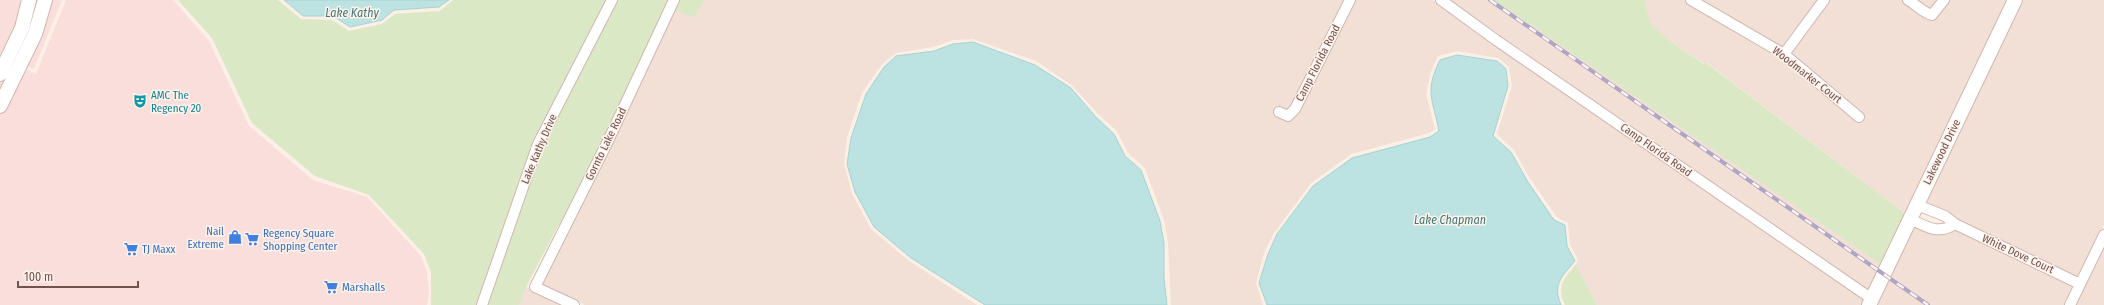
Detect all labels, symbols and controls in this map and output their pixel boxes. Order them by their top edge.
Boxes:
water label: Lake Kathy [325,6,379,20]
street label: Camp Florida Road [1293,22,1343,104]
street label: Woodmarker Court [1770,44,1845,106]
place label: AMC The Regency 20 [151,89,202,115]
theatre icon: AMC The Regency 20 [132,93,148,109]
street label: Gornto Lake Road [583,105,629,183]
street label: Lake Kathy Drive [518,112,560,186]
street label: Lakewood Drive [1921,117,1963,187]
street label: Camp Florida Road [1618,120,1694,180]
water label: Lake Chapman [1414,213,1486,227]
place label: Nail Extreme [188,225,224,251]
place label: Regency Square Shopping Center [263,227,338,253]
shop icon: Nail Extreme [227,229,243,245]
supermarket icon: Regency Square Shopping Center [244,231,260,247]
street label: White Dove Court [1980,232,2056,276]
supermarket icon: TJ Maxx [123,241,139,257]
place label: TJ Maxx [142,243,176,256]
scale bar [18,263,138,289]
text: 100 m [24,270,53,284]
supermarket icon: Marshalls [323,279,339,295]
place label: Marshalls [342,281,385,294]

